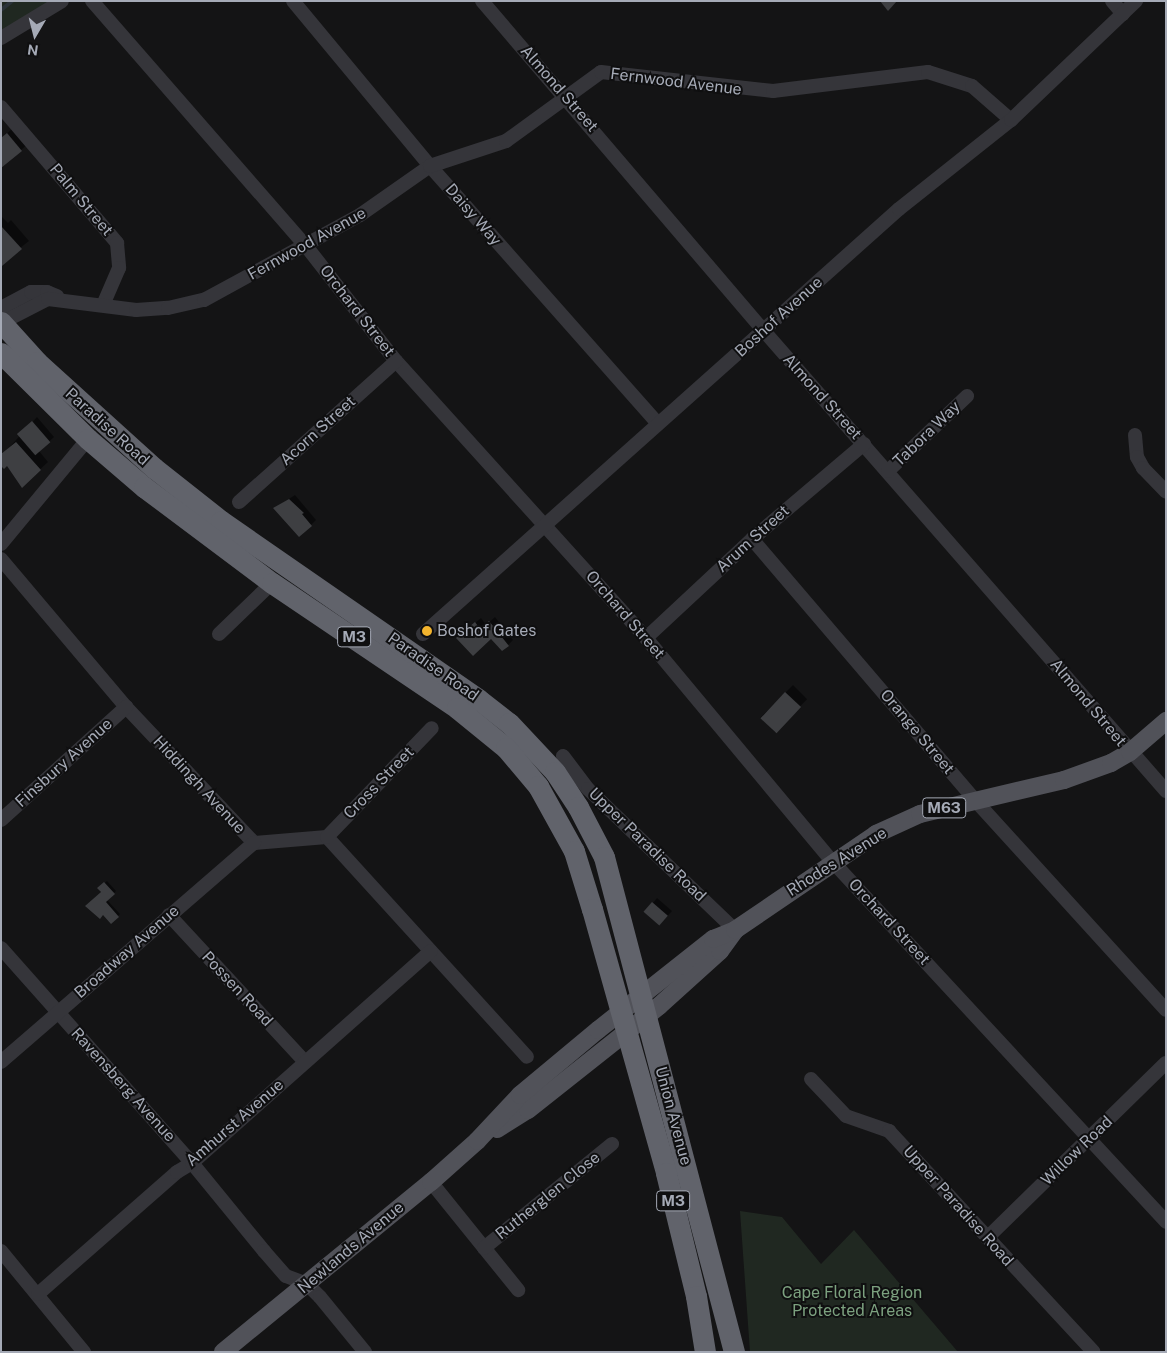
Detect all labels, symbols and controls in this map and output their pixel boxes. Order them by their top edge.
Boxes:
north arrow [10,10,60,60]
text: N [26,41,39,59]
street label: Almond Street [516,42,602,136]
street label: Fernwood Avenue [609,64,743,100]
street label: Palm Street [45,160,117,240]
street label: Daisy Way [441,180,505,250]
street label: Fernwood Avenue [244,204,370,284]
street label: Orchard Street [315,261,399,361]
street label: Boshof Avenue [731,273,827,361]
street label: Almond Street [779,350,865,444]
street label: Paradise Road [61,384,153,470]
street label: Acorn Street [276,392,360,470]
street label: Tabora Way [889,397,965,471]
street label: Arum Street [713,501,793,577]
street label: Orchard Street [581,567,669,663]
place label: Boshof Gates [437,621,536,641]
road number: M3 [336,624,372,650]
marker: Boshof Gates [421,625,433,637]
street label: Paradise Road [384,629,482,705]
street label: Almond Street [1046,655,1130,751]
street label: Orange Street [876,686,958,778]
street label: Finsbury Avenue [12,715,116,811]
street label: Hiddingh Avenue [149,732,249,838]
street label: Cross Street [340,743,418,823]
street label: Upper Paradise Road [584,784,710,906]
road number: M63 [922,796,966,820]
street label: Rhodes Avenue [783,824,891,900]
street label: Orchard Street [844,875,934,969]
street label: Broadway Avenue [71,901,183,1003]
street label: Possen Road [197,948,277,1030]
street label: Ravensberg Avenue [67,1024,179,1146]
street label: Union Avenue [651,1064,695,1168]
street label: Amhurst Avenue [182,1075,288,1171]
street label: Willow Road [1037,1112,1117,1190]
street label: Upper Paradise Road [899,1142,1017,1270]
street label: Rutherglen Close [492,1148,604,1244]
road number: M3 [656,1188,690,1214]
street label: Newlands Avenue [294,1198,408,1298]
park label: Cape Floral Region Protected Areas [782,1283,922,1321]

